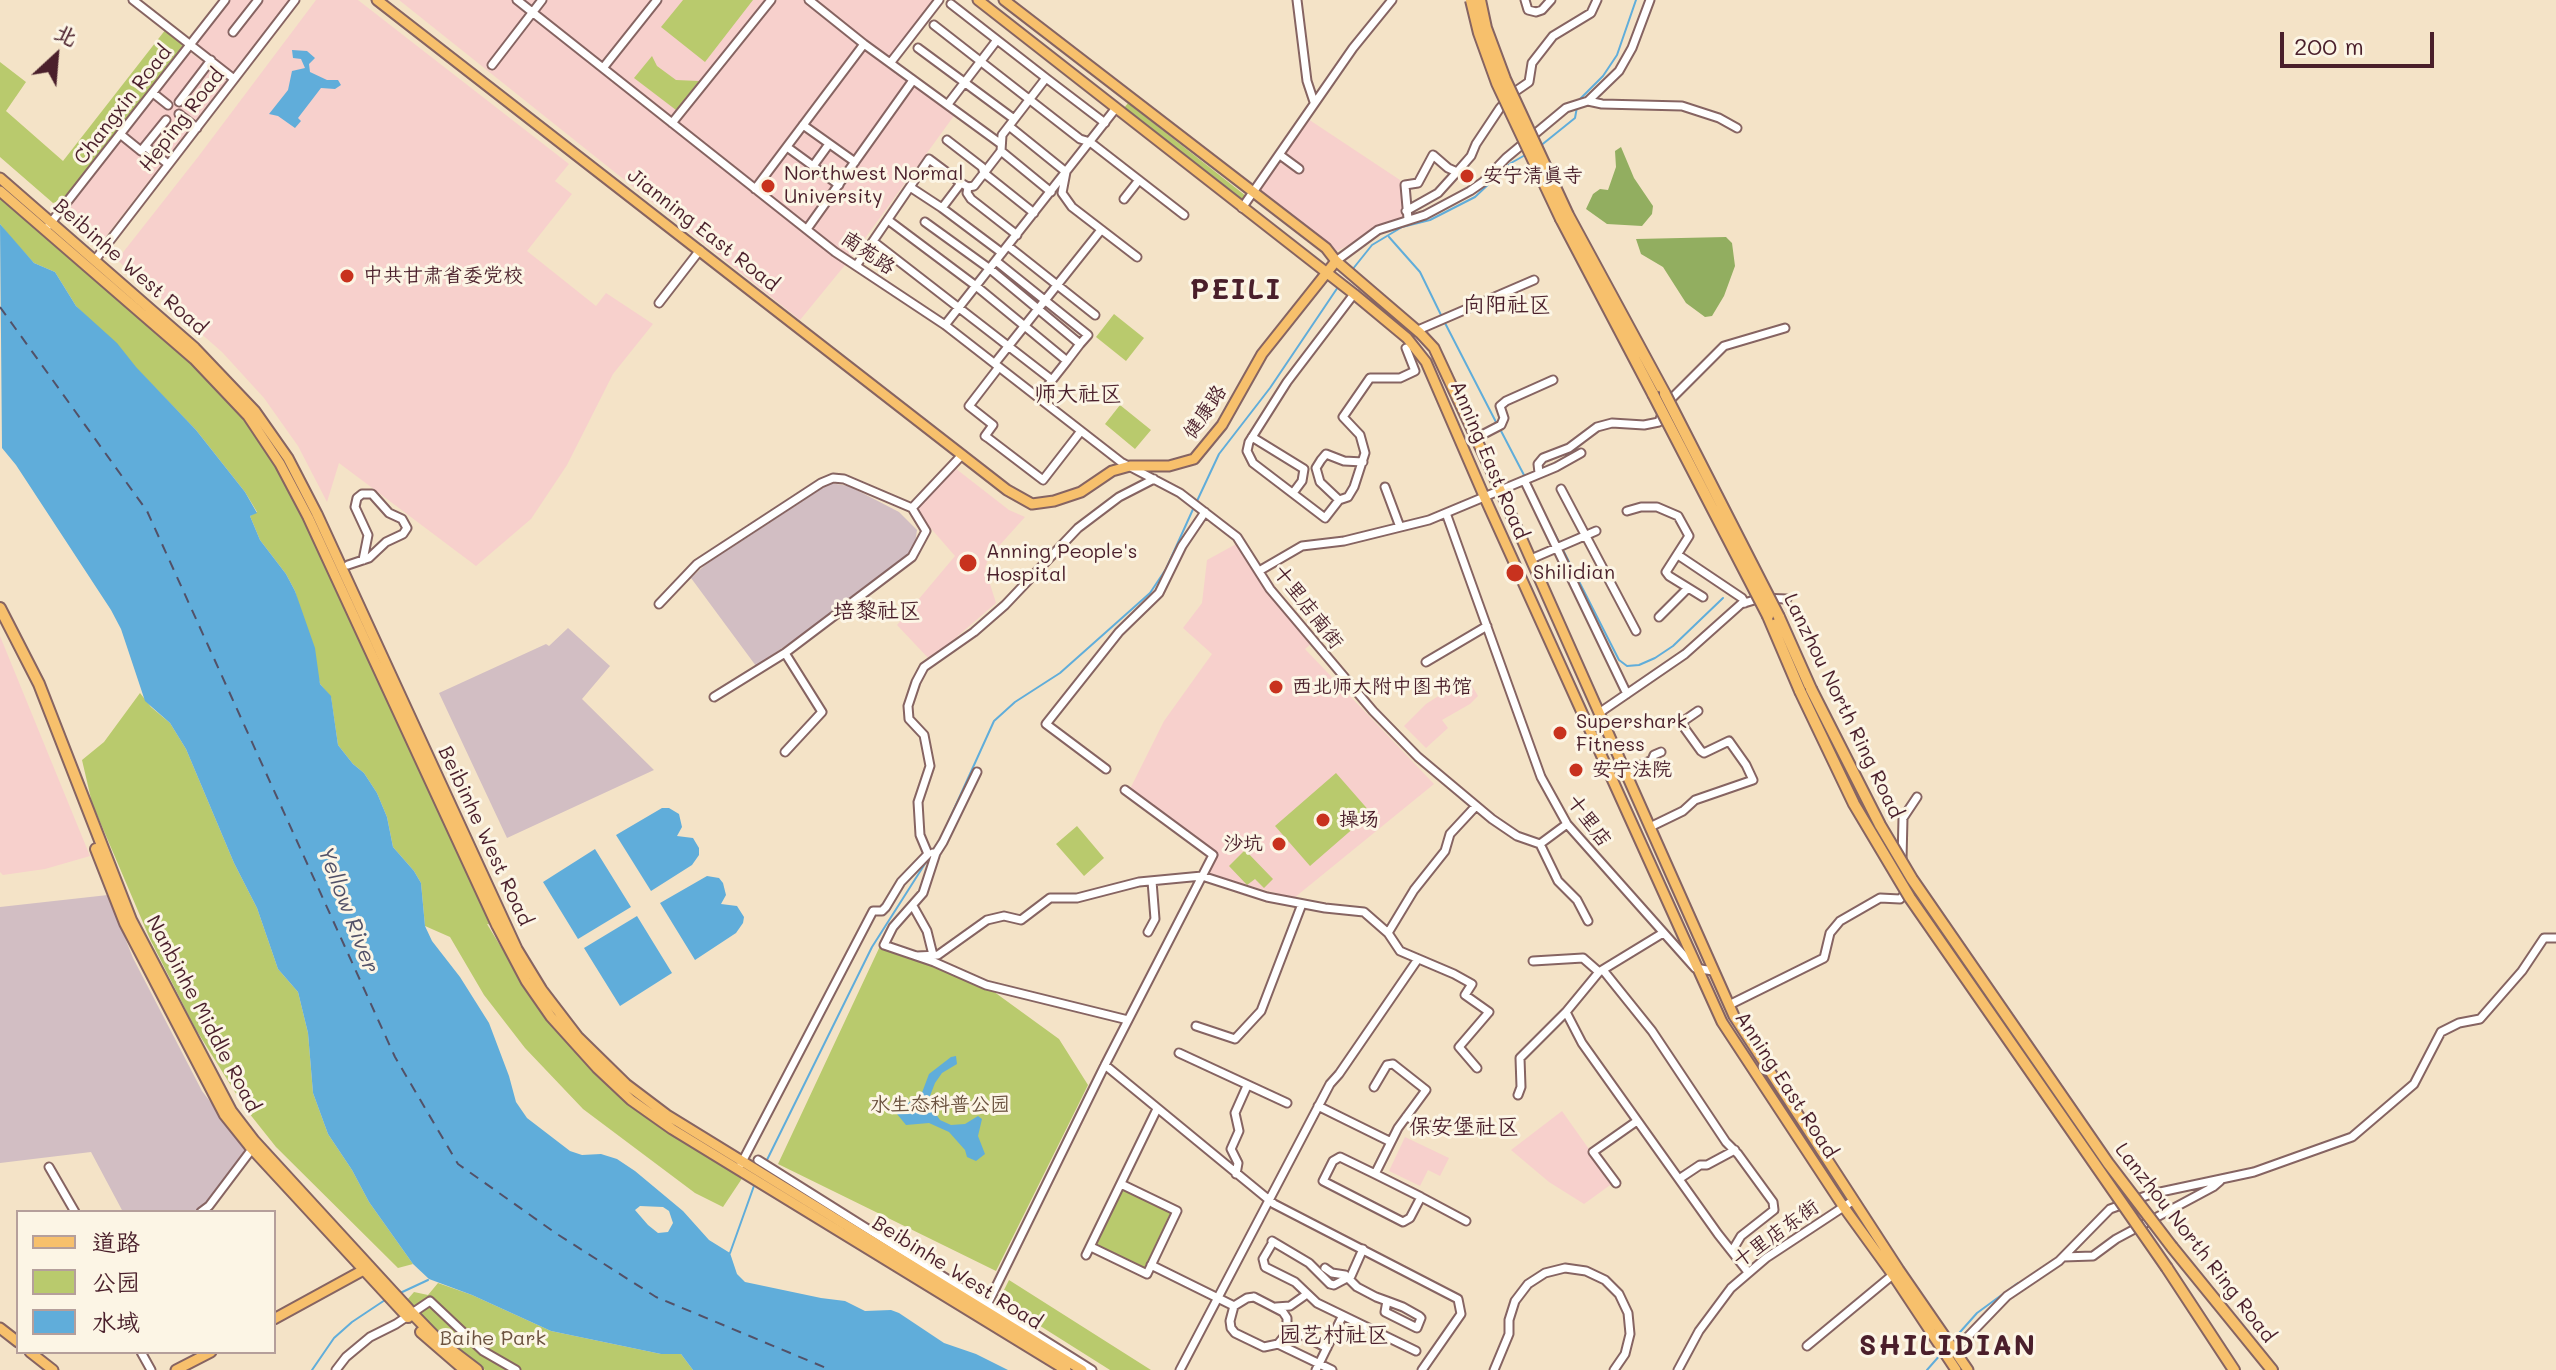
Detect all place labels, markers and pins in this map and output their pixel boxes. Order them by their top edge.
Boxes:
place label: Northwest Normal University [784,162,964,209]
place label: 安宁清真寺 [1483,164,1583,188]
marker: 安宁清真寺 [1458,167,1476,185]
marker: Northwest Normal University [759,177,777,195]
place label: 中共甘肃省委党校 [363,264,523,288]
marker: 中共甘肃省委党校 [338,267,356,285]
place label: Anning People's Hospital [986,540,1138,587]
marker: Anning People's Hospital [957,552,979,574]
place label: Shilidian [1533,561,1615,585]
marker: Shilidian [1504,562,1526,584]
place label: 西北师大附中图书馆 [1292,675,1472,699]
marker: 西北师大附中图书馆 [1267,678,1285,696]
place label: Supershark Fitness [1576,710,1687,757]
marker: Supershark Fitness [1551,724,1569,742]
place label: 安宁法院 [1592,758,1672,782]
marker: 安宁法院 [1567,761,1585,779]
place label: 操场 [1339,808,1379,832]
marker: 操场 [1314,811,1332,829]
place label: 沙坑 [1223,832,1263,856]
marker: 沙坑 [1270,835,1288,853]

